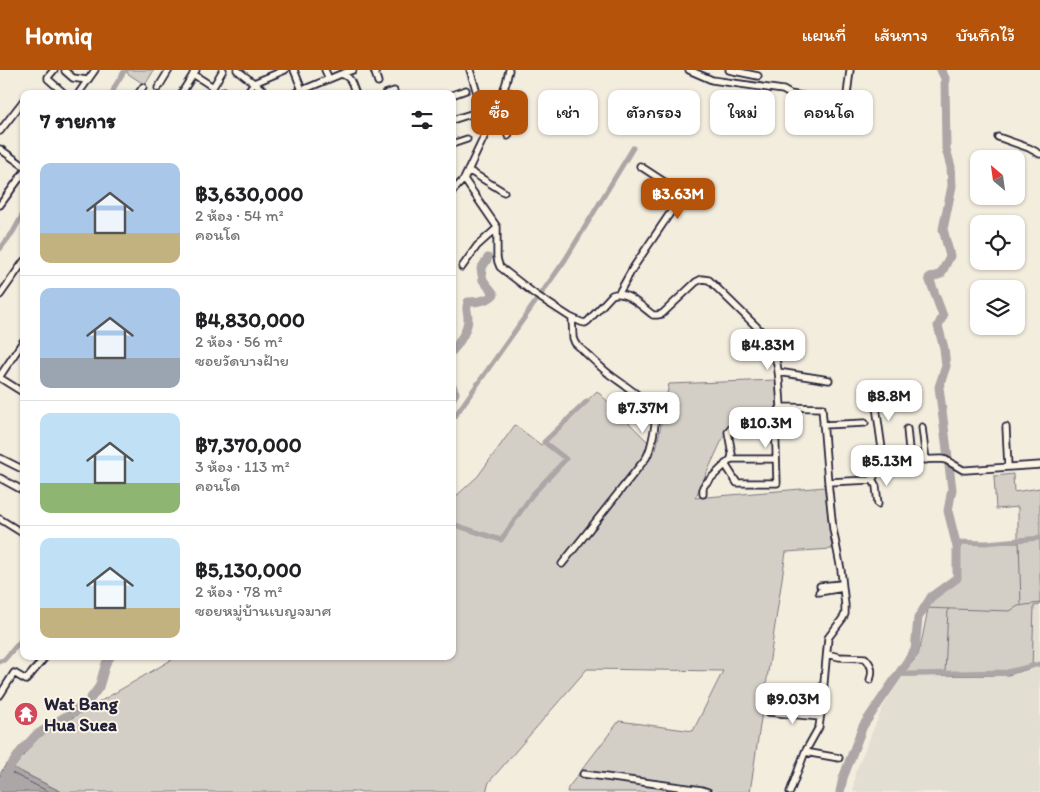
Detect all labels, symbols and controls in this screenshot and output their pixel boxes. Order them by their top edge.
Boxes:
text: Homiq [25,21,93,50]
text: แผนที่ [802,24,846,46]
text: เส้นทาง [874,24,928,46]
text: บันทึกไว้ [956,24,1015,46]
chip: ซื้อ [471,90,528,135]
chip: เช่า [538,90,598,135]
chip: ตัวกรอง [608,90,700,135]
chip: ใหม่ [710,90,775,135]
chip: คอนโด [785,90,873,135]
icon: filters [408,106,436,134]
text: 7 รายการ [40,108,116,133]
north arrow [970,150,1025,205]
map controls [970,150,1025,335]
pin: ฿3.63M [637,178,719,220]
text: ฿3,630,000 [195,181,303,206]
icon: home [80,183,140,243]
text: ฿3.63M [652,184,704,203]
text: 2 ห้อง · 54 m² [195,206,284,225]
button: locate [970,215,1025,270]
text: คอนโด [195,225,241,244]
button: layers [970,280,1025,335]
text: ฿4,830,000 [195,307,305,332]
icon: home [80,308,140,368]
pin: ฿4.83M [727,328,809,371]
text: 2 ห้อง · 56 m² [195,332,283,351]
text: ฿4.83M [741,335,795,354]
text: ซอยวัดบางฝ้าย [195,351,289,370]
pin: ฿8.8M [854,380,924,422]
text: ฿8.8M [867,386,911,405]
pin: ฿7.37M [602,392,684,434]
text: ฿7.37M [618,398,668,417]
pin: ฿10.3M [725,406,807,449]
text: ฿10.3M [740,413,792,432]
text: ฿7,370,000 [195,432,302,457]
icon: home [80,433,140,493]
pin: ฿5.13M [846,444,928,487]
text: ฿5.13M [862,451,912,470]
text: 3 ห้อง · 113 m² [195,457,290,476]
text: คอนโด [195,476,241,495]
text: ฿5,130,000 [195,557,302,582]
icon: home [80,558,140,618]
text: 2 ห้อง · 78 m² [195,582,282,601]
text: ซอยหมู่บ้านเบญจมาศ [195,601,331,620]
pin: ฿9.03M [752,682,834,725]
text: ฿9.03M [766,689,820,708]
place label: Wat Bang Hua Suea [44,693,119,736]
temple icon: Wat Bang Hua Suea [13,701,39,727]

